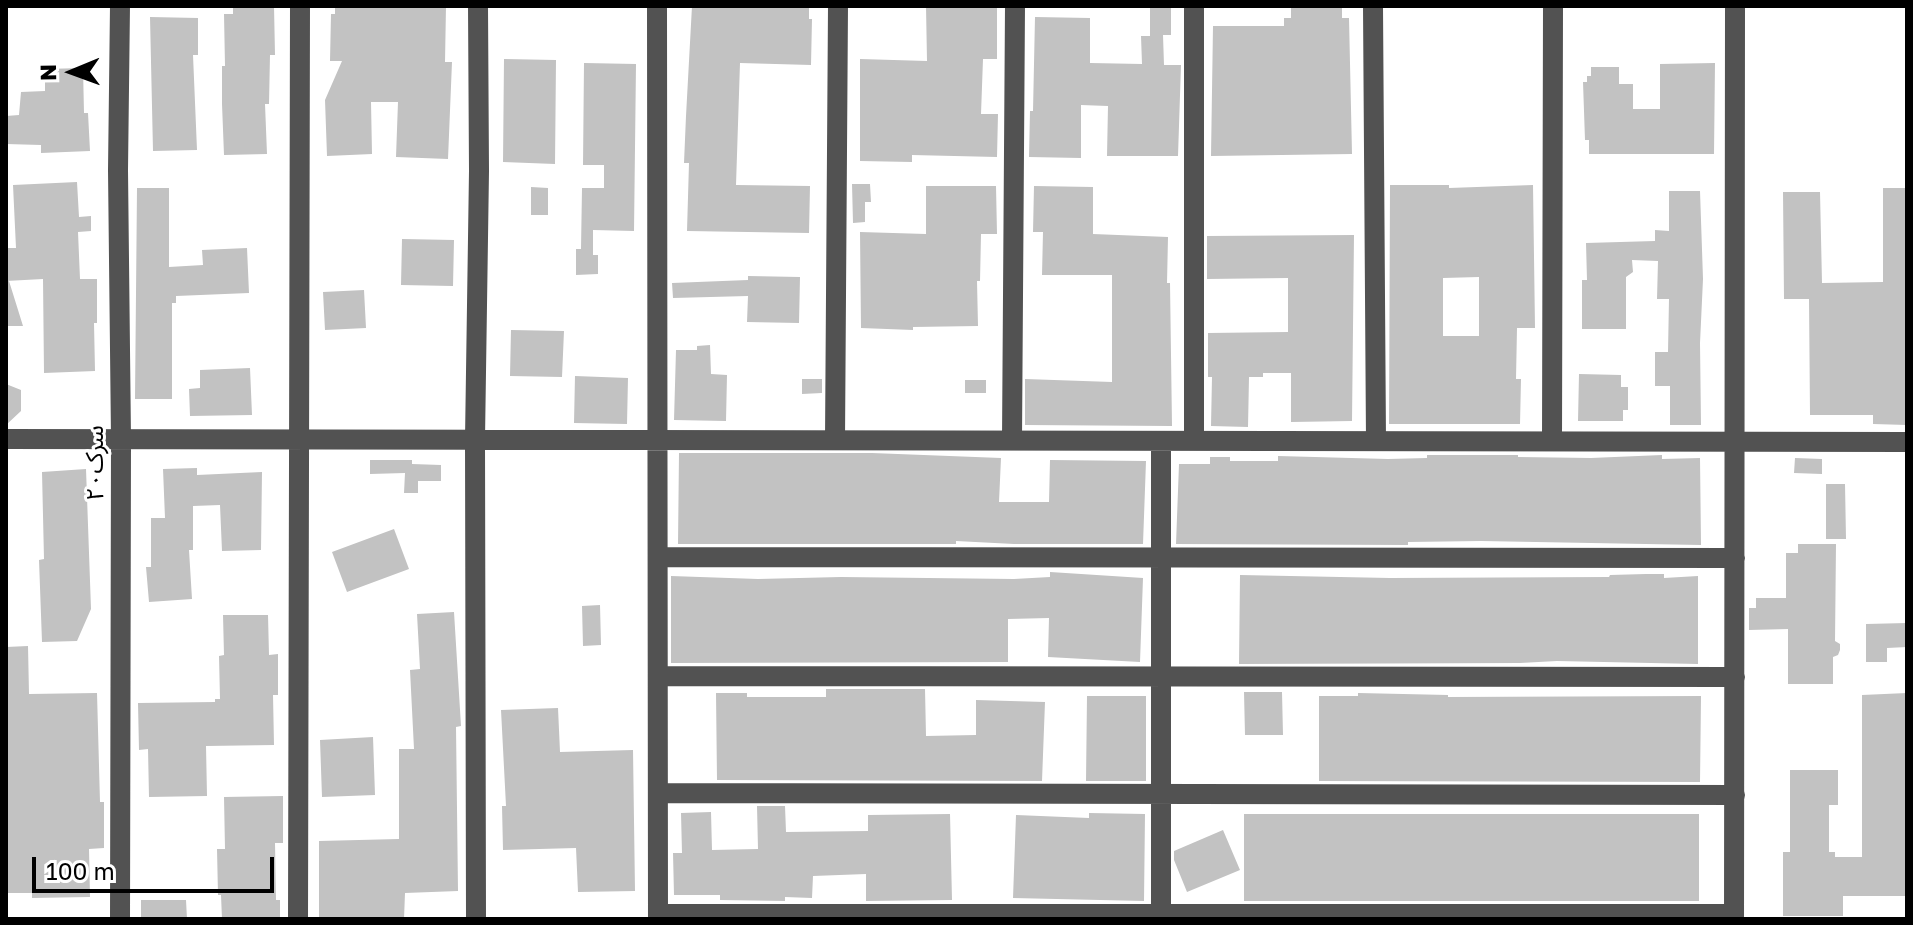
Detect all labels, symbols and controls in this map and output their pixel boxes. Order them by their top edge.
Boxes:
north arrow [32,32,112,112]
text: N [34,64,61,81]
street label: سرک۲۰ [81,425,109,501]
scale bar [36,841,278,891]
text: 100 m [46,856,115,885]

